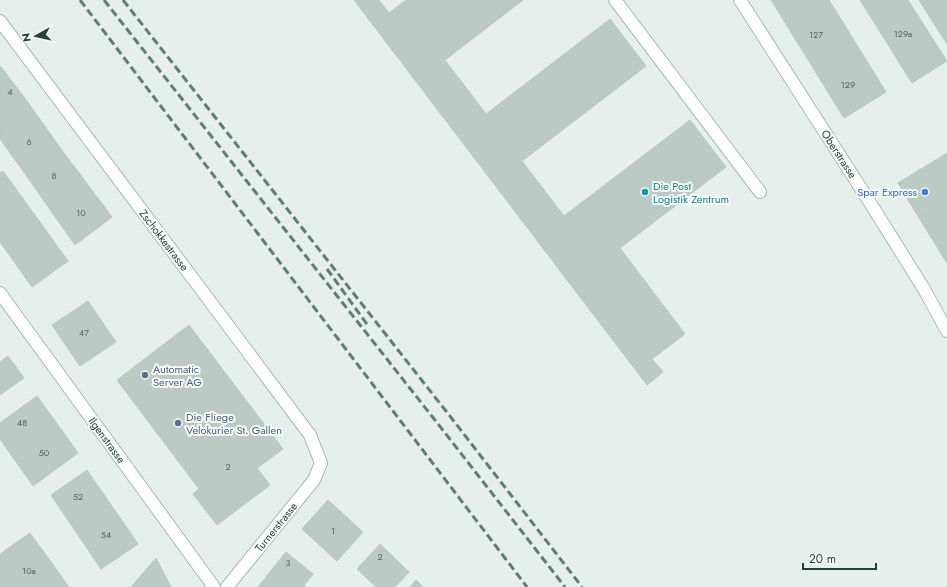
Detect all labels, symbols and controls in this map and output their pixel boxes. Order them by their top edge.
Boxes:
north arrow [16,16,56,56]
house number: 129a [894,27,912,40]
house number: 127 [809,28,823,41]
text: N [18,32,35,43]
house number: 129 [841,78,855,91]
house number: 4 [7,85,13,98]
street label: Oberstrasse [817,127,861,182]
house number: 6 [26,135,32,148]
house number: 8 [52,169,57,182]
place label: Die Post Logistik Zentrum [653,178,729,207]
place label: Spar Express [857,184,918,200]
marker: Die Post Logistik Zentrum [640,187,650,197]
marker: Spar Express [920,187,930,197]
house number: 10 [76,206,86,219]
street label: Zschokkestrasse [136,206,193,274]
house number: 47 [79,326,89,339]
place label: Automatic Server AG [153,361,202,390]
marker: Automatic Server AG [140,370,150,380]
place label: Die Fliege Velokurier St. Gallen [186,409,282,438]
street label: Ilgenstrasse [85,414,129,467]
house number: 48 [17,416,27,429]
marker: Die Fliege Velokurier St. Gallen [173,418,183,428]
house number: 50 [39,446,50,459]
house number: 2 [225,460,231,473]
house number: 52 [73,490,83,503]
street label: Turnerstrasse [251,499,301,555]
house number: 1 [331,524,335,537]
house number: 54 [101,528,111,541]
scale bar [803,545,876,571]
house number: 2 [377,550,383,563]
text: 20 m [809,550,836,568]
house number: 3 [286,556,291,569]
house number: 10a [22,564,36,577]

